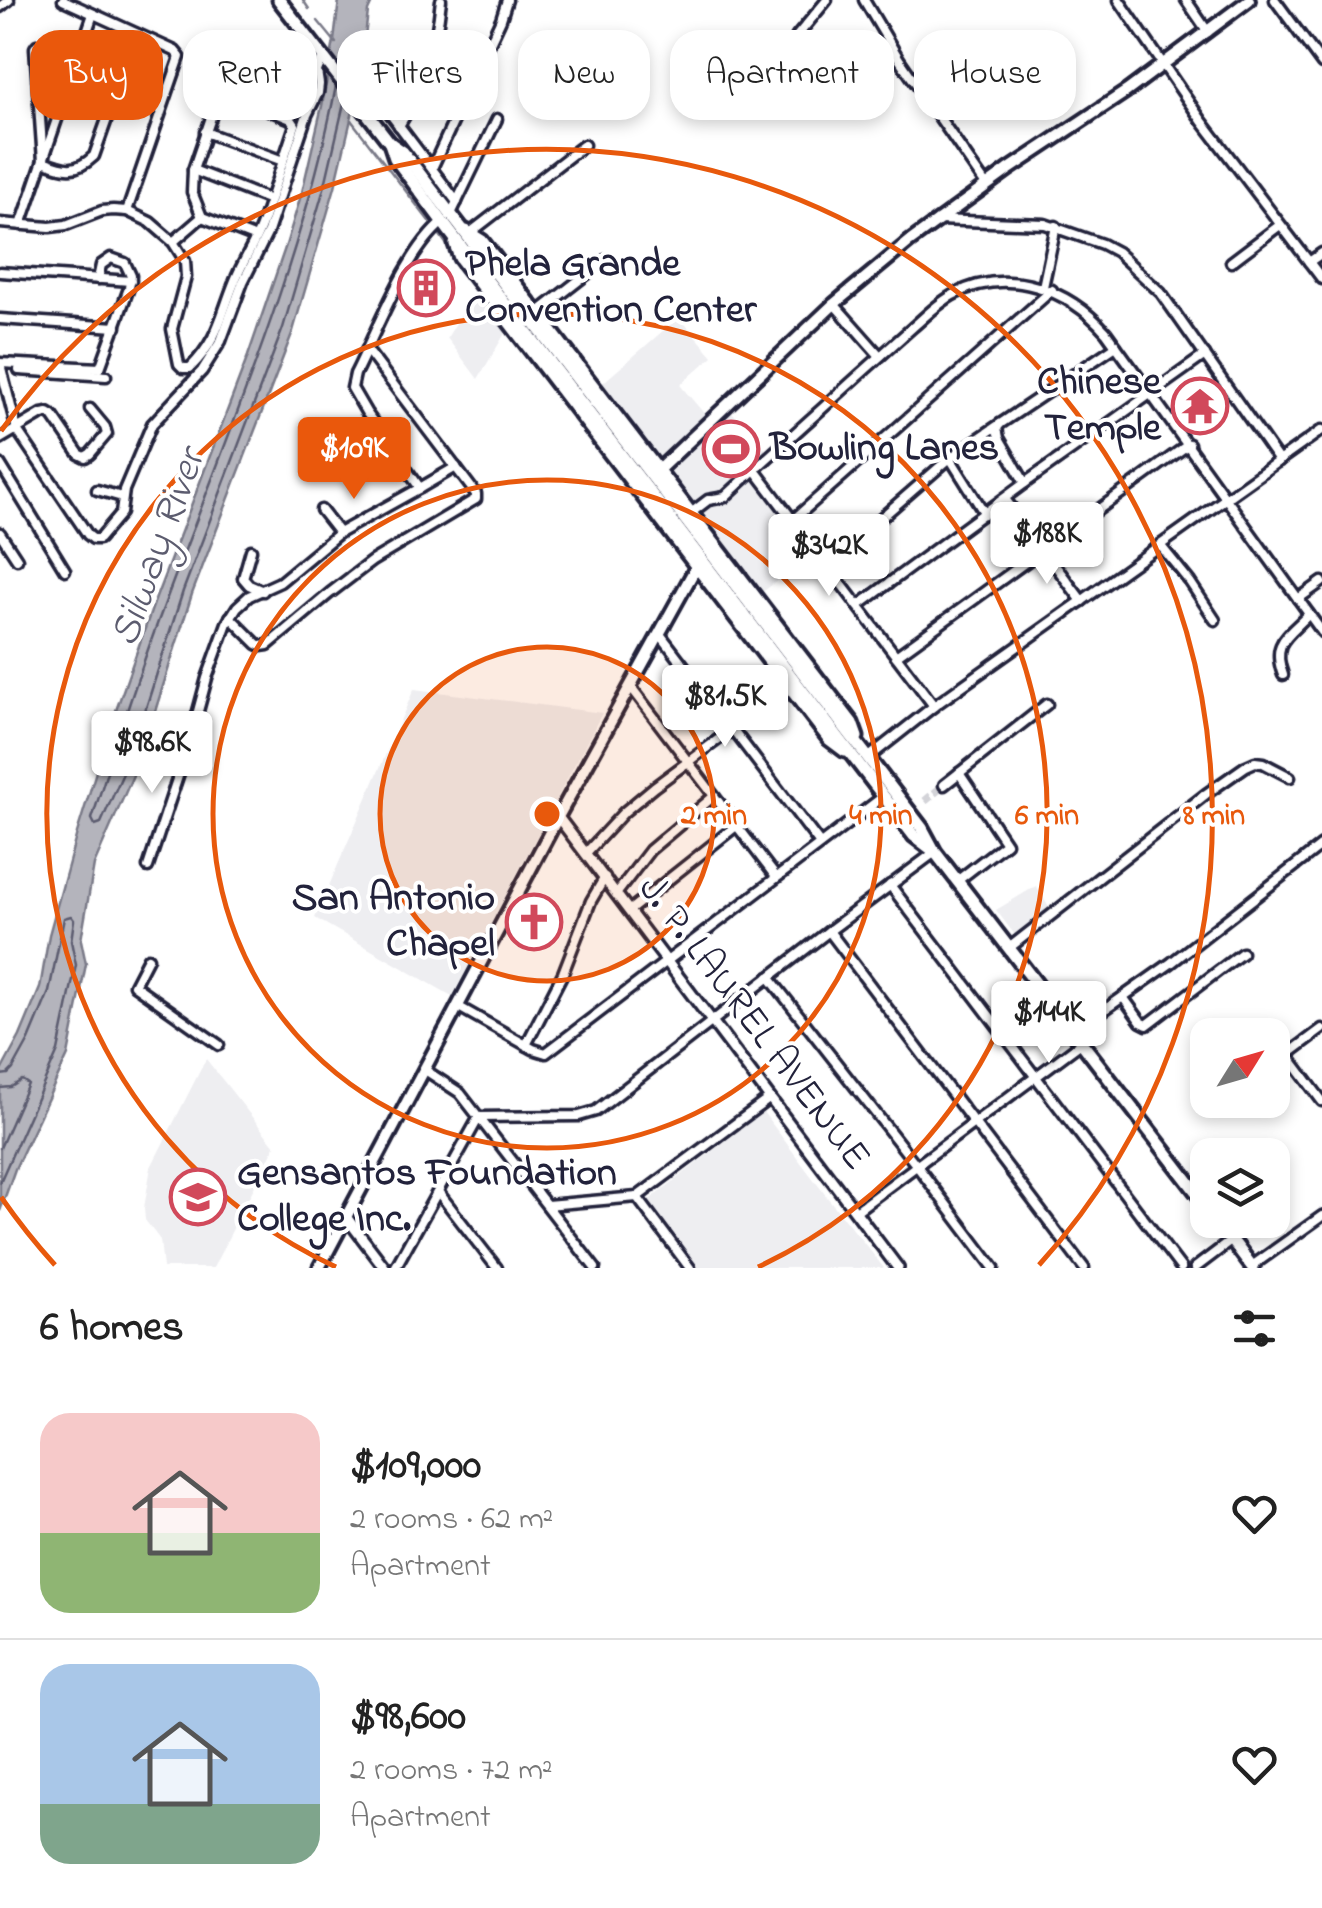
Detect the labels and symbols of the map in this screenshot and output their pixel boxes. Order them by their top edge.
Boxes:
place label: Phela Grande Convention Center [465,236,758,341]
building icon: Phela Grande Convention Center [396,258,456,318]
place label: Chinese Temple [1037,354,1162,459]
temple icon: Chinese Temple [1170,376,1230,436]
pin: $109K [284,417,424,502]
sports icon: Bowling Lanes [701,419,761,479]
place label: Bowling Lanes [768,420,999,479]
water label: Silway River [95,436,225,655]
pin: $188K [977,502,1117,587]
pin: $342K [759,514,899,599]
pin: $81.5K [644,665,806,750]
pin: $98.6K [71,711,233,796]
text: 2 min [680,795,747,839]
text: 4 min [849,795,913,839]
text: 6 min [1015,795,1079,839]
text: 8 min [1183,795,1245,839]
centre of rings [529,796,565,832]
street label: J. P. LAUREL AVENUE [622,864,884,1184]
place label: San Antonio Chapel [292,870,495,975]
church icon: San Antonio Chapel [504,892,564,952]
pin: $144K [979,981,1119,1066]
north arrow [1190,1018,1290,1118]
place label: Gensantos Foundation College Inc. [237,1145,617,1250]
school or university icon: Gensantos Foundation College Inc. [168,1167,228,1227]

